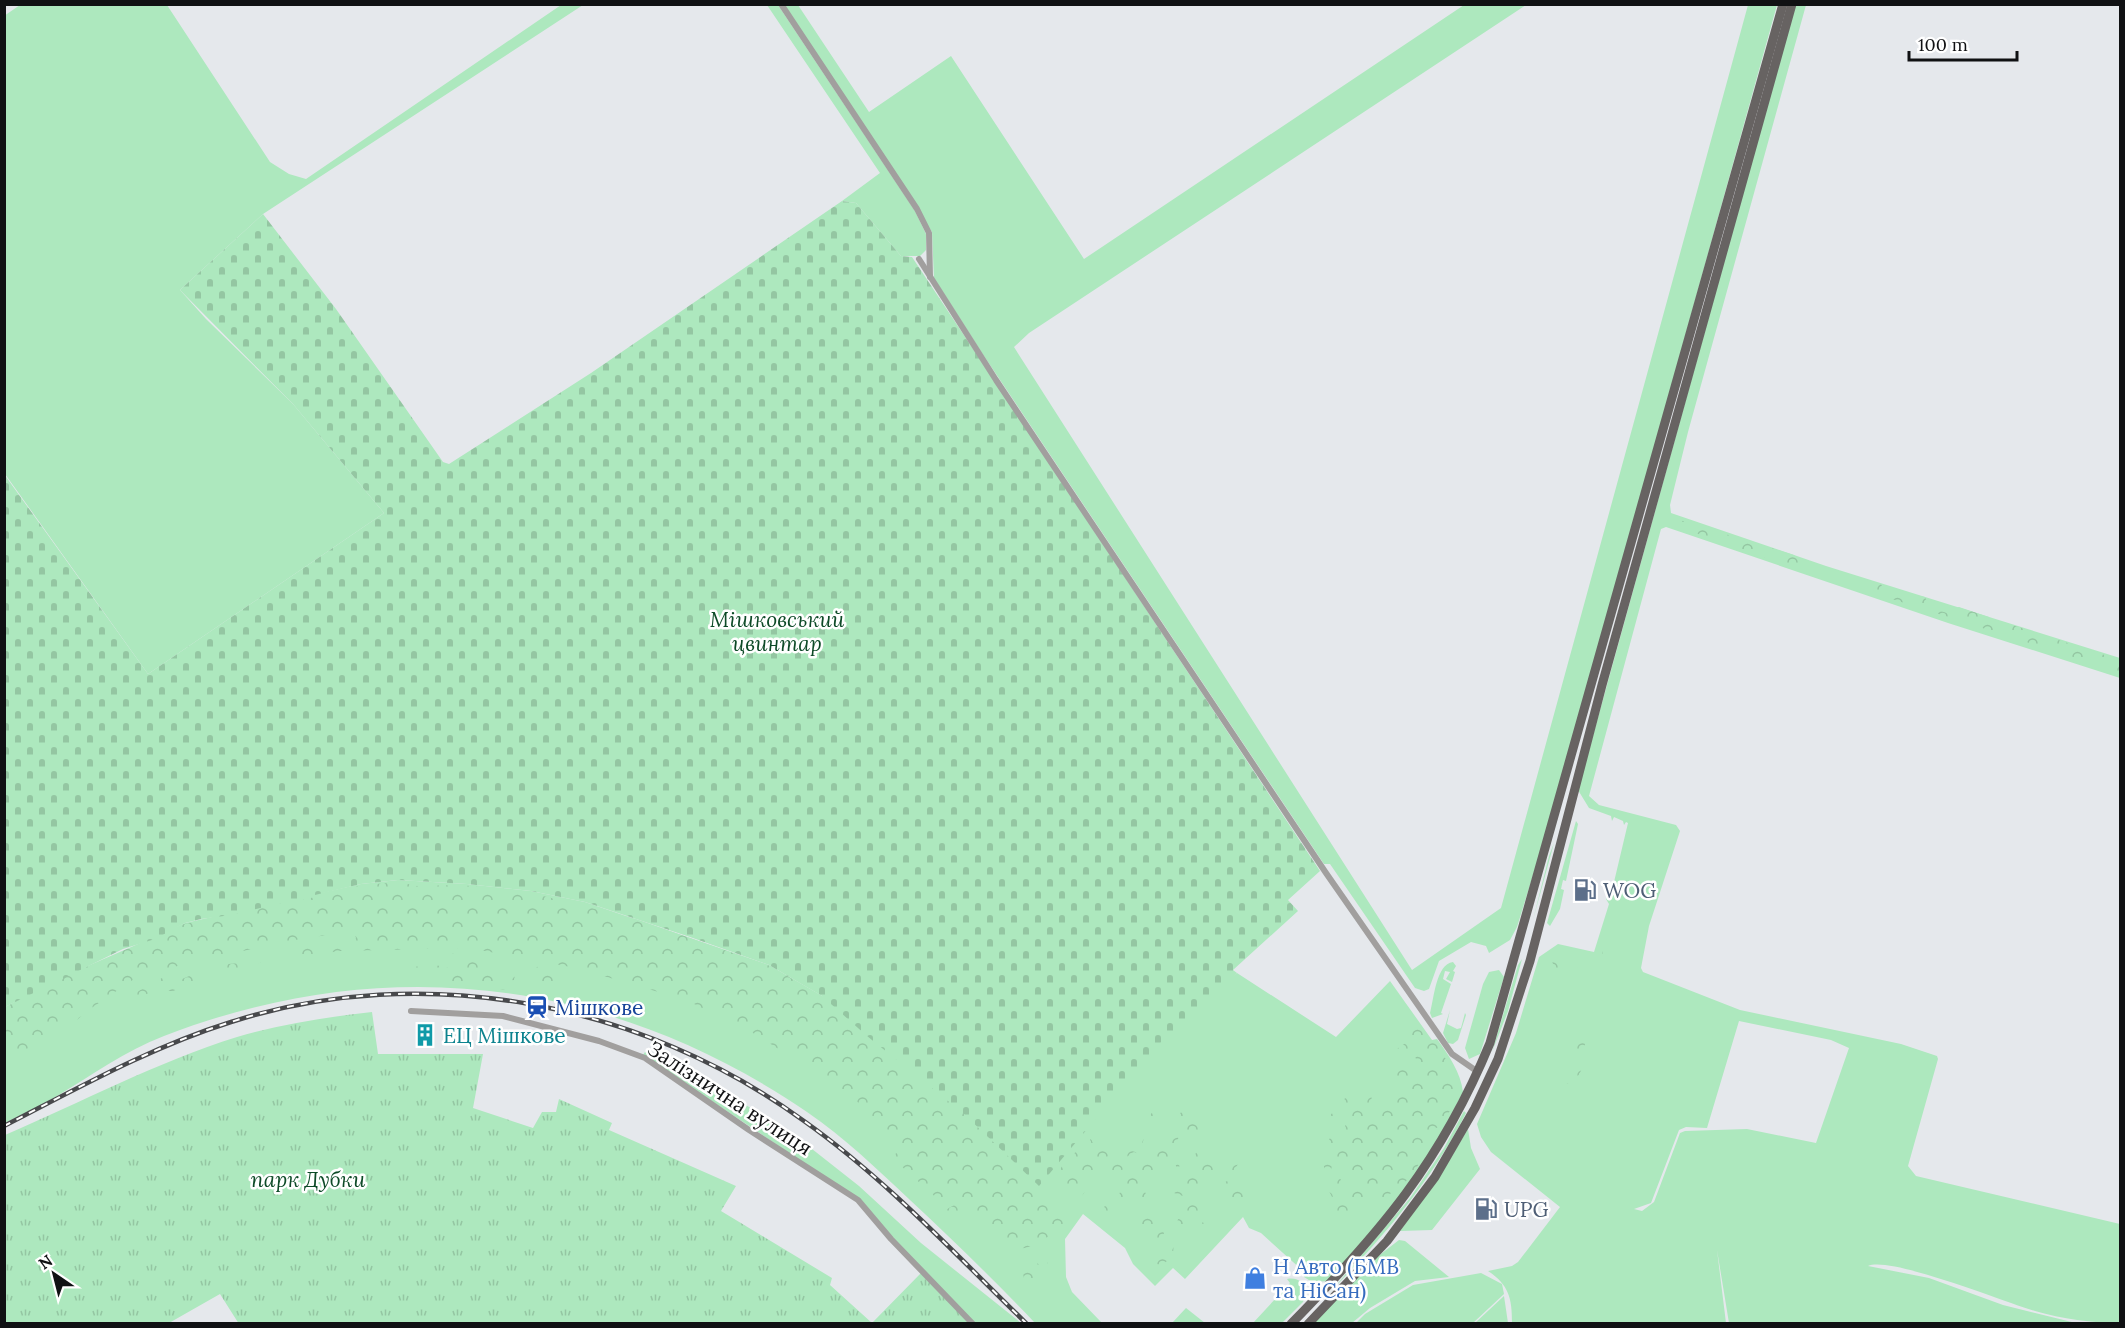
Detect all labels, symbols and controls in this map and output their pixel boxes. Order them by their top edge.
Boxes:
scale bar [1909,24,2017,62]
text: 100 m [1918,33,1968,56]
park label: Мішковський цвинтар [710,606,845,657]
fuel station icon: WOG [1572,877,1598,903]
place label: WOG [1603,877,1656,904]
station icon: Мішкове [524,994,550,1020]
place label: Мішкове [555,994,643,1021]
building icon: ЕЦ Мішкове [412,1022,438,1048]
place label: ЕЦ Мішкове [443,1022,566,1049]
street label: Залізнична вулиця [643,1035,817,1161]
park label: парк Дубки [251,1166,366,1193]
fuel station icon: UPG [1473,1196,1499,1222]
place label: UPG [1504,1196,1549,1223]
north arrow [24,1244,84,1304]
text: N [35,1250,56,1273]
place label: Н Авто (БМВ та НіСан) [1273,1253,1399,1304]
shop icon: Н Авто (БМВ та НіСан) [1242,1265,1268,1291]

